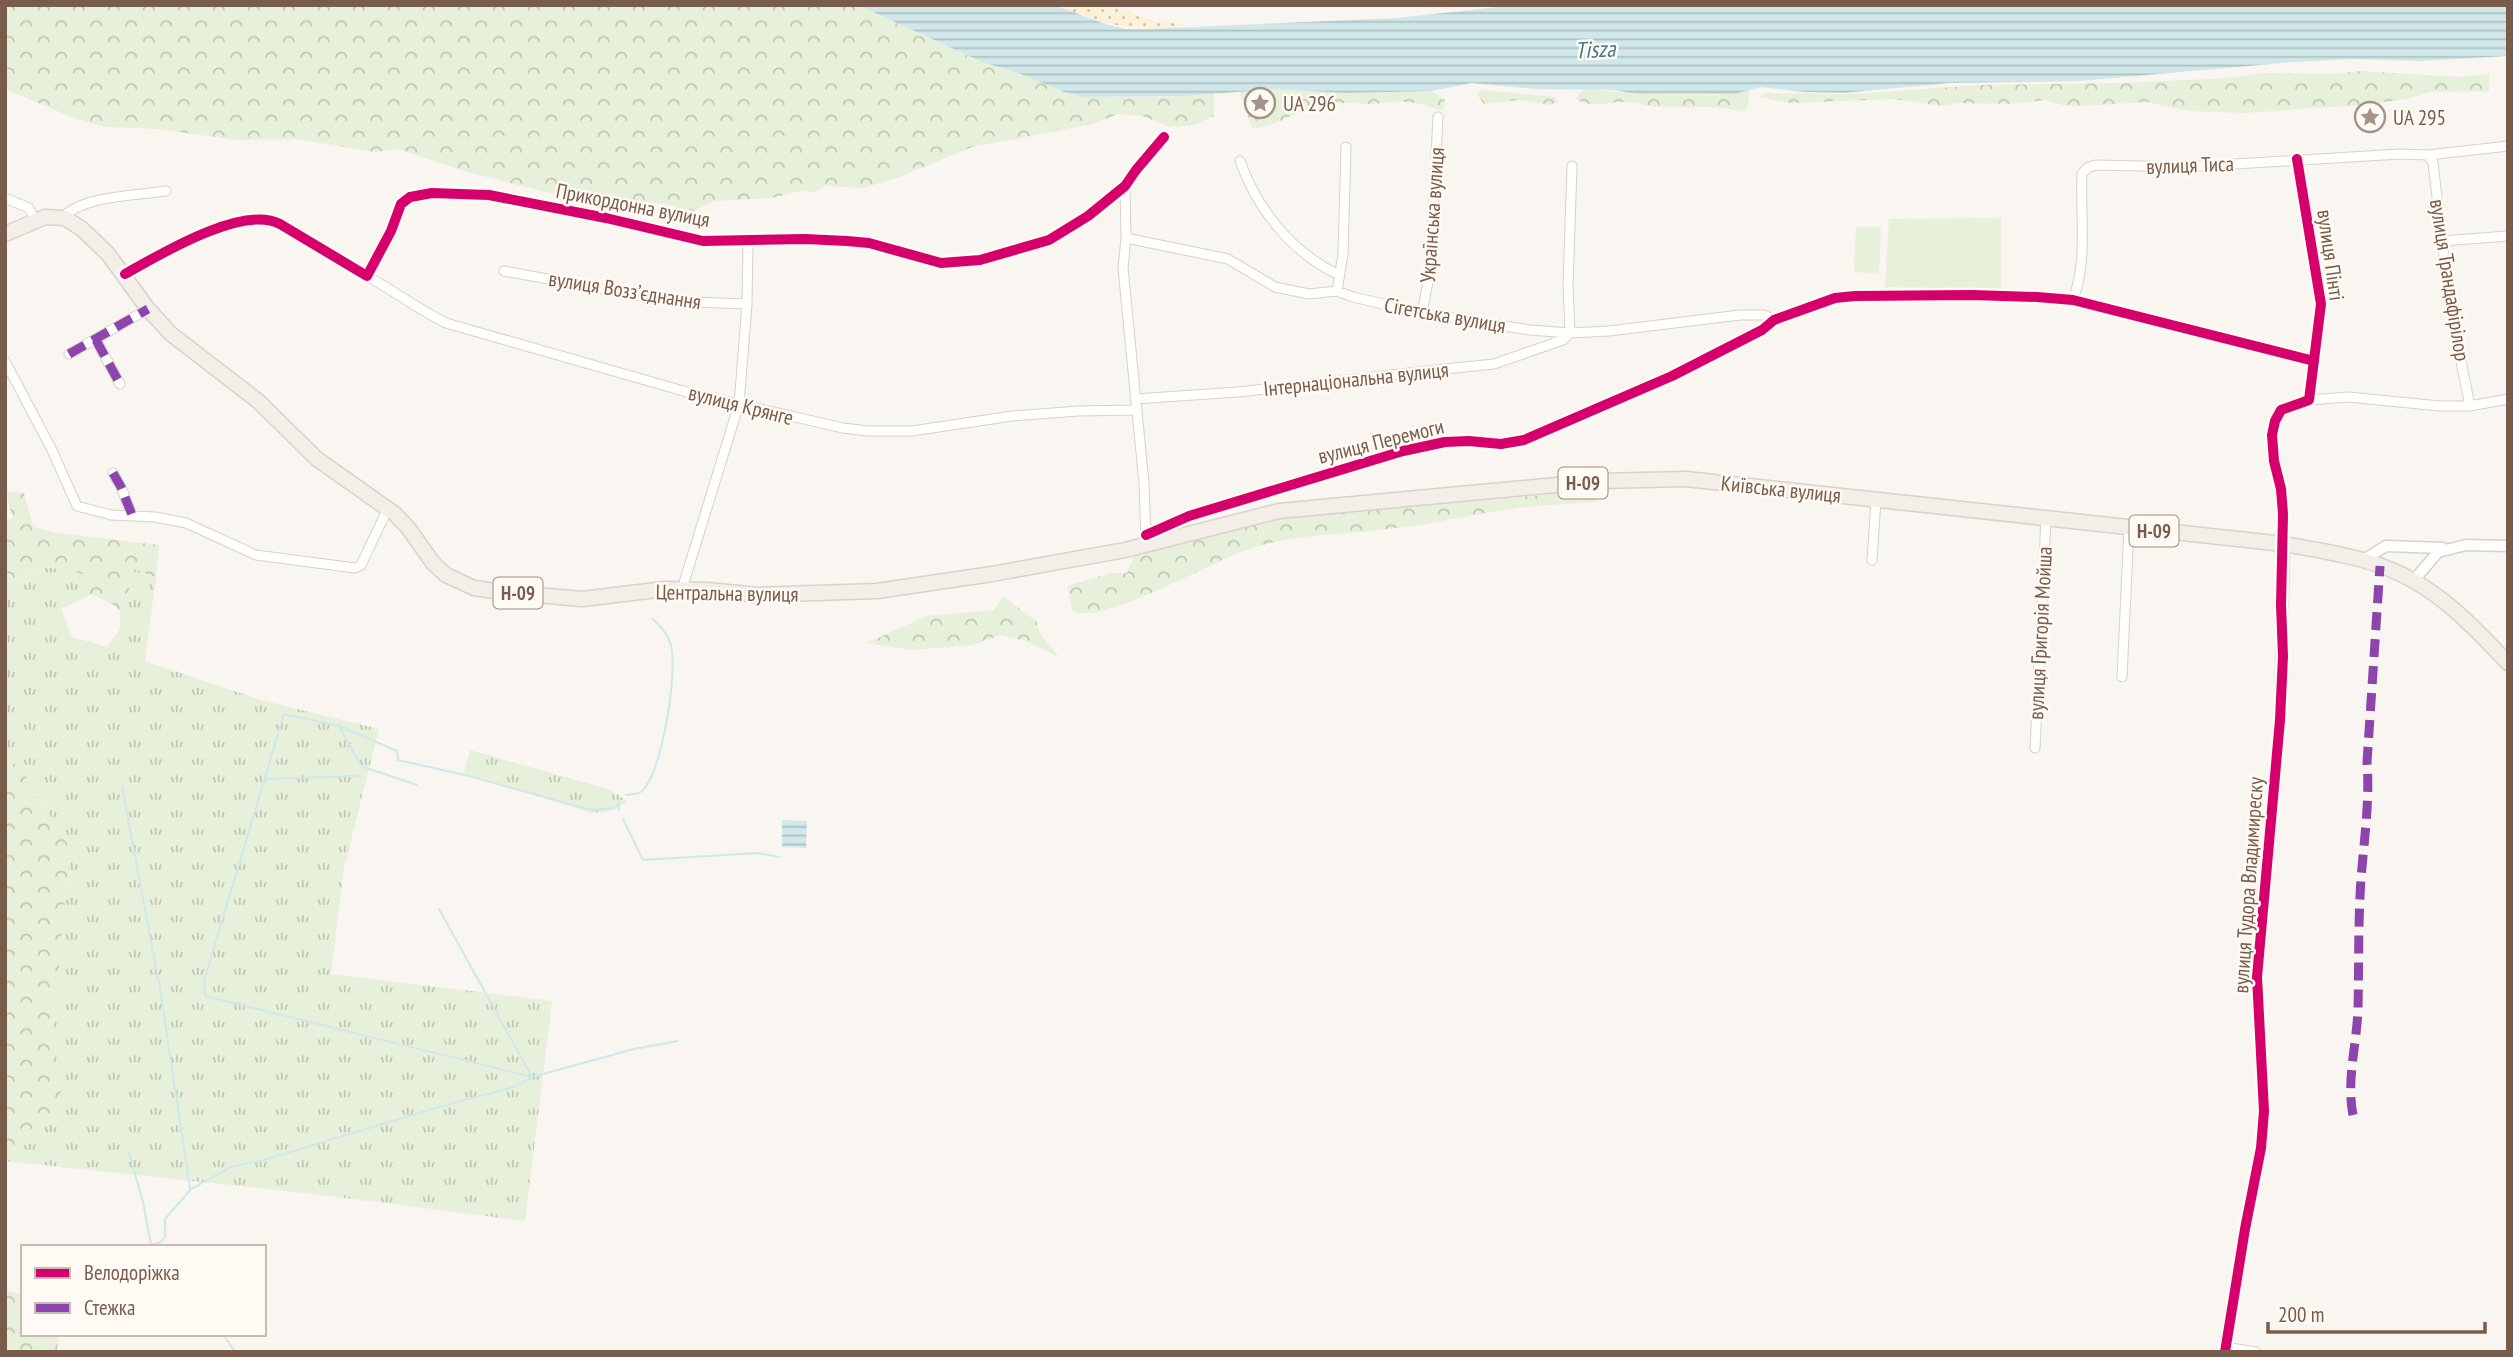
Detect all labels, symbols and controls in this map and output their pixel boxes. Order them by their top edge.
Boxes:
water label: Tisza [1574,33,1618,65]
place icon: UA 296 [1243,86,1277,120]
place label: UA 296 [1283,90,1336,117]
place icon: UA 295 [2353,100,2387,134]
place label: UA 295 [2393,104,2446,131]
street label: Українська вулиця [1414,146,1450,284]
street label: вулиця Тиса [2146,150,2234,180]
street label: Прикордонна вулиця [554,177,712,233]
street label: вулиця Трандафірілор [2424,197,2476,363]
street label: вулиця Пінті [2311,208,2351,302]
street label: вулиця Воззʼєднання [547,265,703,315]
street label: Сігетська вулиця [1382,291,1508,339]
street label: Інтернаціональна вулиця [1262,356,1450,402]
street label: вулиця Крянге [686,379,796,431]
street label: вулиця Перемоги [1315,412,1447,470]
road number: Н-09 [1558,468,1608,498]
street label: Київська вулиця [1720,469,1842,509]
road number: Н-09 [2130,516,2178,546]
street label: вулиця Григорія Мойша [2022,546,2058,720]
road number: Н-09 [494,578,542,608]
street label: Центральна вулиця [655,578,799,608]
street label: вулиця Тудора Владимиреску [2227,776,2269,994]
legend [21,1245,266,1336]
text: Велодоріжка [84,1259,180,1286]
scale bar [2268,1290,2485,1334]
text: Стежка [84,1294,135,1321]
text: 200 m [2278,1301,2324,1328]

